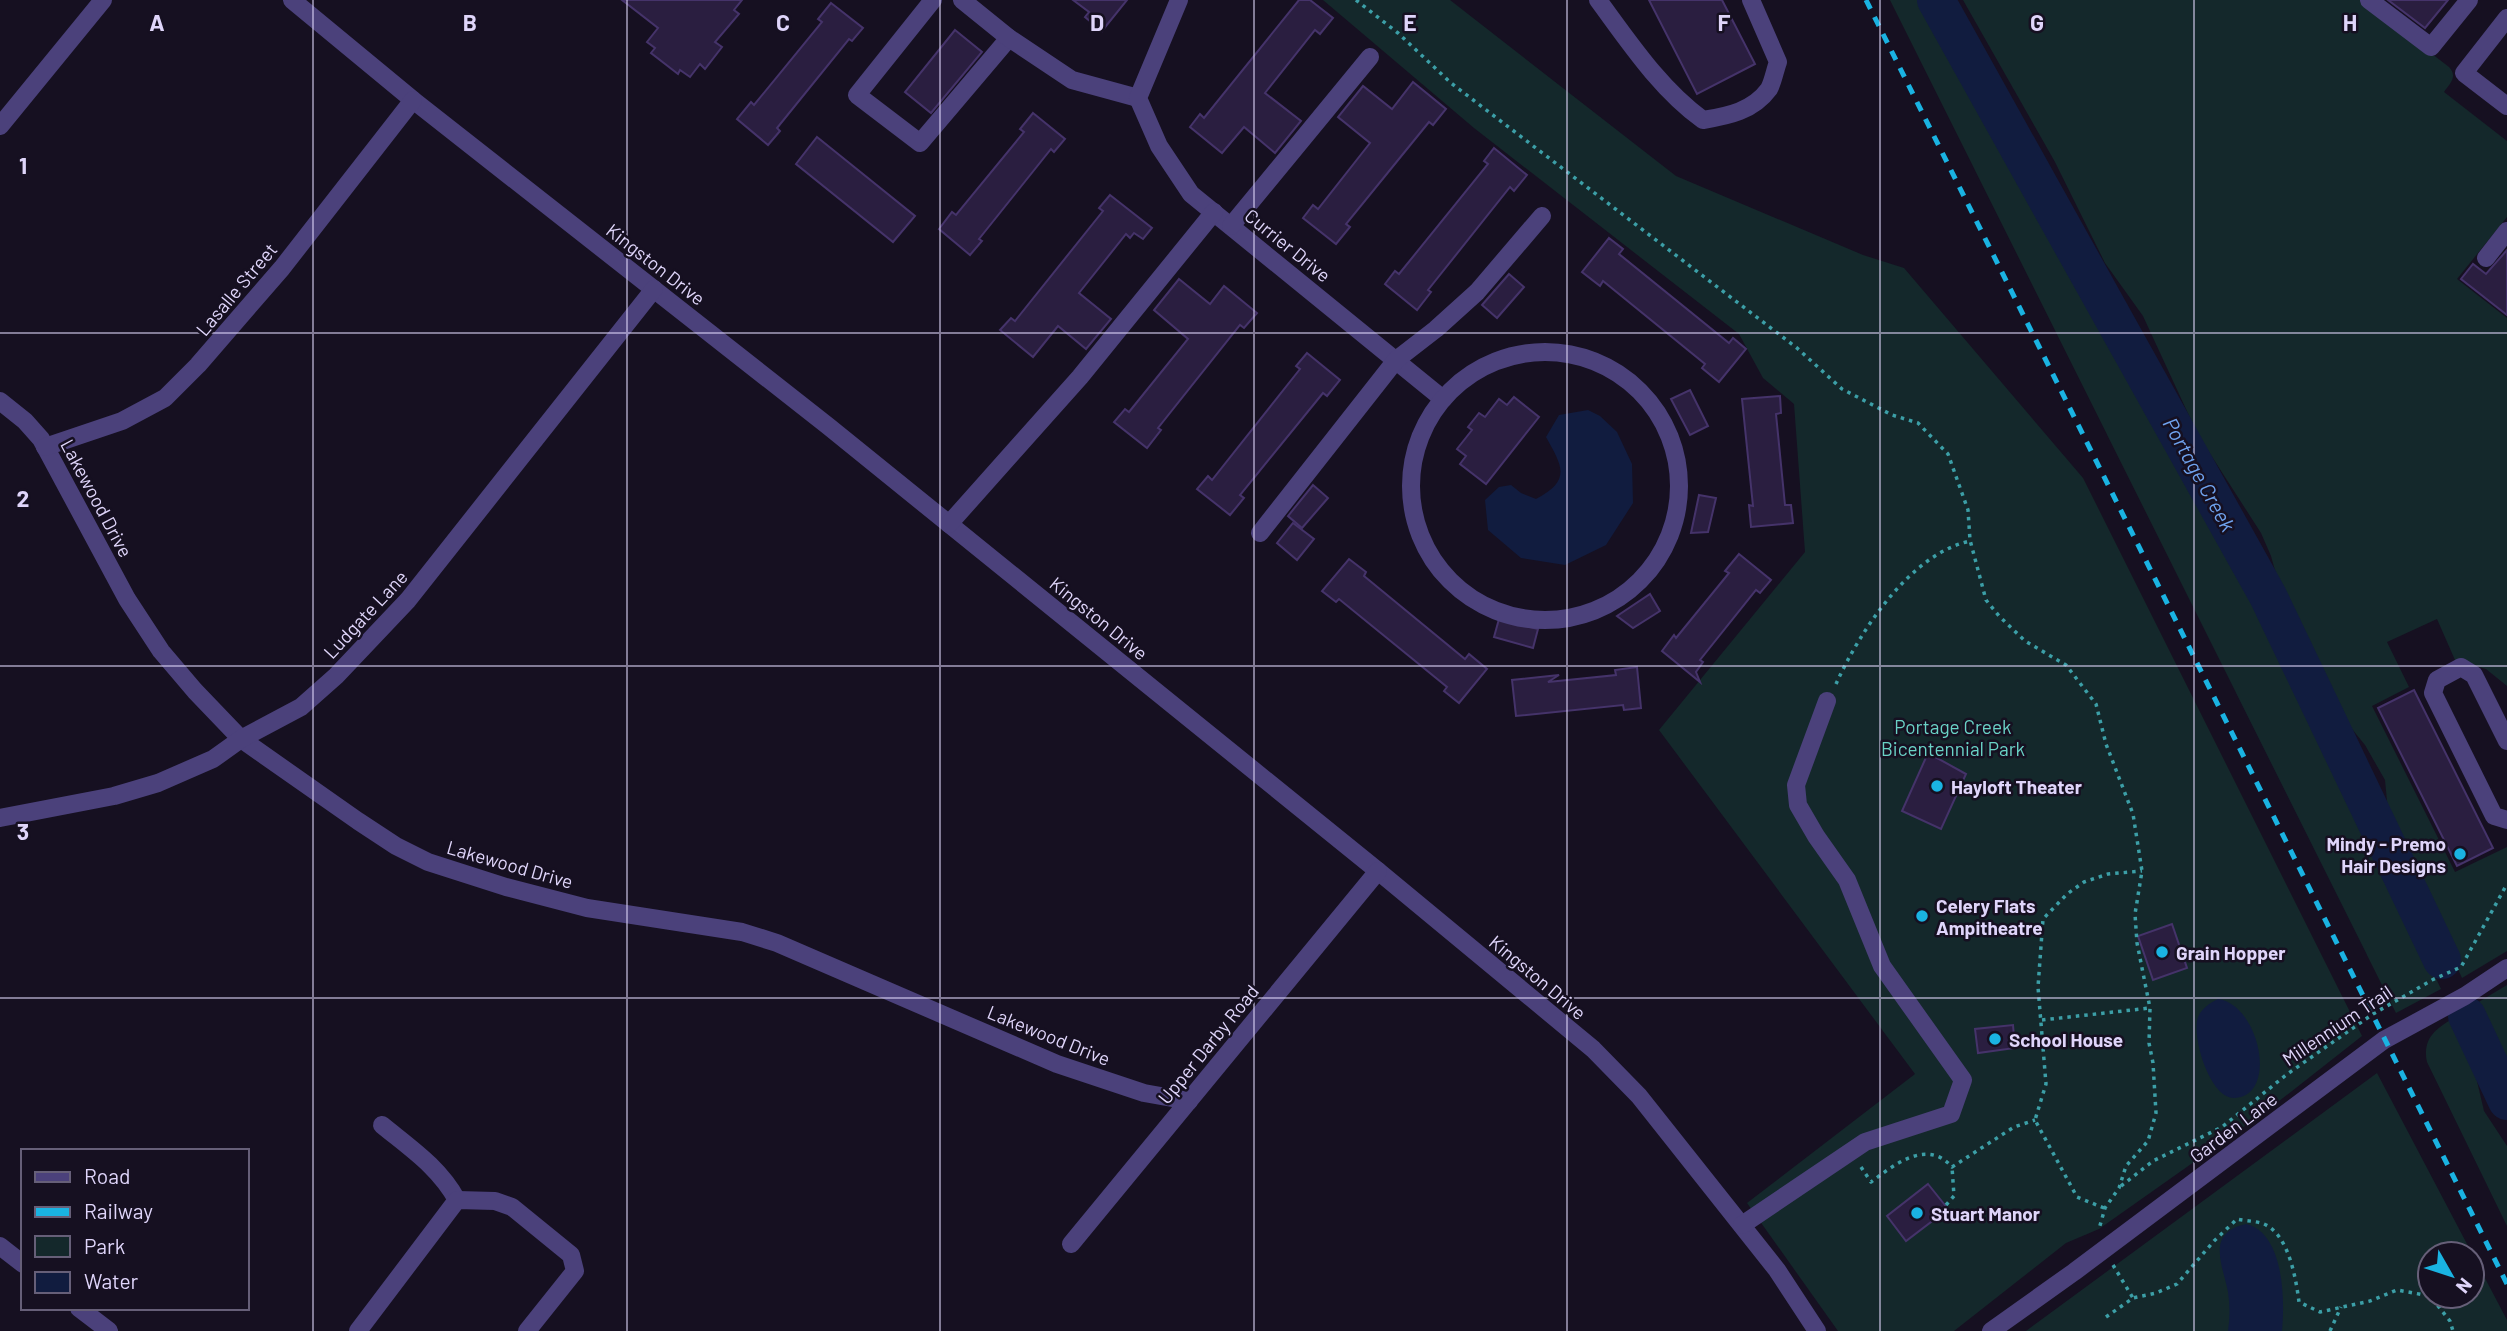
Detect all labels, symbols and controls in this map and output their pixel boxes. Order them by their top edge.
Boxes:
text: A [149,8,165,36]
text: B [463,8,477,36]
text: C [776,8,790,36]
text: D [1090,8,1104,36]
text: E [1403,8,1417,36]
text: F [1718,8,1731,36]
text: G [2030,8,2044,36]
text: H [2343,8,2357,36]
text: 1 [19,151,27,179]
street label: Currier Drive [1241,203,1335,287]
street label: Kingston Drive [602,218,710,310]
street label: Lasalle Street [191,238,281,340]
water label: Portage Creek [2158,413,2242,536]
street label: Lakewood Drive [56,435,138,561]
text: 2 [17,484,29,512]
street label: Ludgate Lane [318,565,412,663]
street label: Kingston Drive [1045,572,1153,664]
park label: Portage Creek Bicentennial Park [1881,715,2025,760]
place label: Hayloft Theater [1951,775,2083,798]
marker: Hayloft Theater [1929,778,1945,794]
text: 3 [17,817,29,845]
place label: Mindy - Premo Hair Designs [2326,832,2446,877]
street label: Lakewood Drive [444,835,576,893]
marker: Mindy - Premo Hair Designs [2452,846,2468,862]
place label: Celery Flats Ampitheatre [1936,894,2043,939]
marker: Celery Flats Ampitheatre [1914,908,1930,924]
street label: Kingston Drive [1485,930,1591,1024]
place label: Grain Hopper [2176,941,2286,964]
marker: Grain Hopper [2154,944,2170,960]
street label: Upper Darby Road [1153,980,1263,1108]
street label: Millennium Trail [2278,980,2396,1070]
street label: Lakewood Drive [984,1000,1114,1070]
place label: School House [2009,1028,2123,1051]
marker: School House [1987,1031,2003,1047]
street label: Garden Lane [2185,1087,2281,1167]
legend [21,1149,248,1310]
text: Road [84,1163,130,1188]
text: Railway [84,1198,153,1223]
place label: Stuart Manor [1931,1202,2041,1225]
marker: Stuart Manor [1909,1205,1925,1221]
text: Park [84,1233,125,1258]
north arrow [2416,1240,2486,1310]
text: Water [84,1268,139,1293]
text: N [2452,1274,2478,1298]

